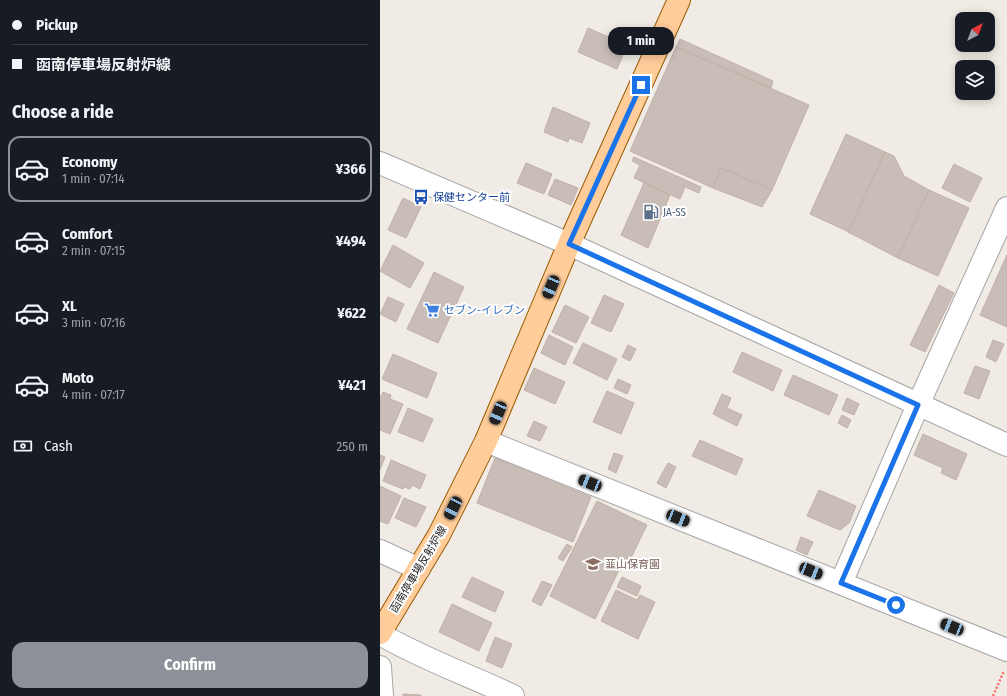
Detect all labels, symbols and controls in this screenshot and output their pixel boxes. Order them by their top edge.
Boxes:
north arrow [955,12,995,52]
map controls [955,12,995,100]
text: Pickup [36,16,78,34]
callout: 1 min [608,27,674,55]
text: 1 min [627,33,655,48]
text: 函南停車場反射炉線 [36,56,171,74]
button: layers [955,60,995,100]
route end [632,76,650,94]
text: Choose a ride [12,101,114,123]
icon: car [14,151,50,187]
text: Economy [62,153,117,171]
text: ¥366 [336,160,366,178]
text: 1 min · 07:14 [62,171,125,186]
bus stop icon: 保健センター前 [412,188,430,206]
place label: 保健センター前 [433,191,510,204]
fuel station icon: JA-SS [642,203,660,221]
place label: JA-SS [663,206,687,219]
icon: car [14,223,50,259]
text: Comfort [62,225,113,243]
text: ¥494 [336,232,366,250]
text: 2 min · 07:15 [62,243,125,258]
car [541,274,561,300]
icon: car [14,295,50,331]
text: XL [62,297,77,315]
supermarket icon: セブン-イレブン [423,301,441,319]
text: ¥622 [337,304,366,322]
place label: セブン-イレブン [444,304,525,317]
text: 3 min · 07:16 [62,315,125,330]
icon: car [14,367,50,403]
text: Moto [62,369,94,387]
text: ¥421 [338,376,366,394]
text: 4 min · 07:17 [62,387,125,402]
car [488,400,508,426]
icon: cash [12,435,34,457]
text: Cash [44,437,73,455]
text: 250 m [336,439,368,454]
car [577,473,603,493]
car [442,495,464,521]
car [665,508,691,528]
street label: 函南停車場反射炉線 [387,523,449,615]
school or university icon: 韮山保育園 [584,555,602,573]
place label: 韮山保育園 [605,558,660,571]
car [798,561,824,581]
route start [887,596,905,614]
car [939,617,965,637]
button: Confirm [12,642,368,688]

